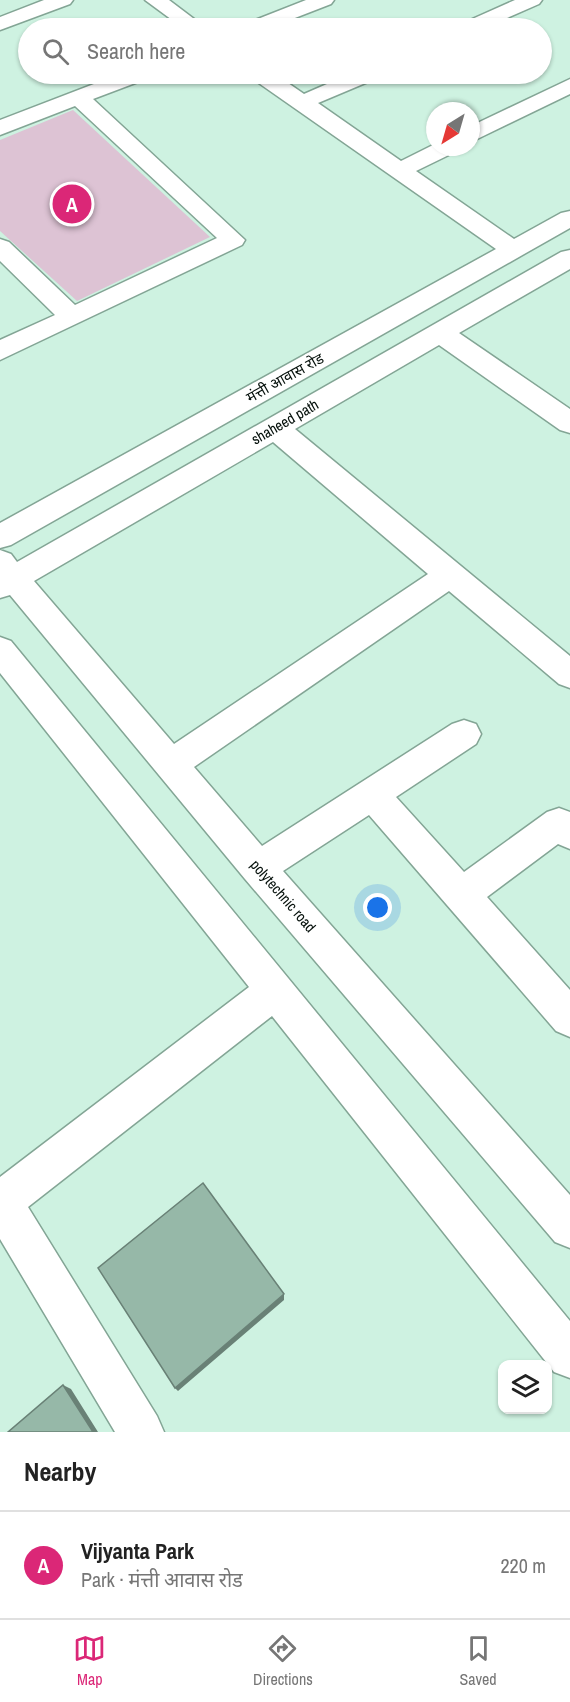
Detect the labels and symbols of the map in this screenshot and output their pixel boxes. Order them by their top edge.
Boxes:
north arrow [426,102,480,156]
pin: A [52,182,92,226]
street label: मंत्ती आवास रोड [242,347,328,408]
street label: shaheed path [247,394,322,449]
street label: polytechnic road [246,855,321,937]
your location [363,893,392,922]

